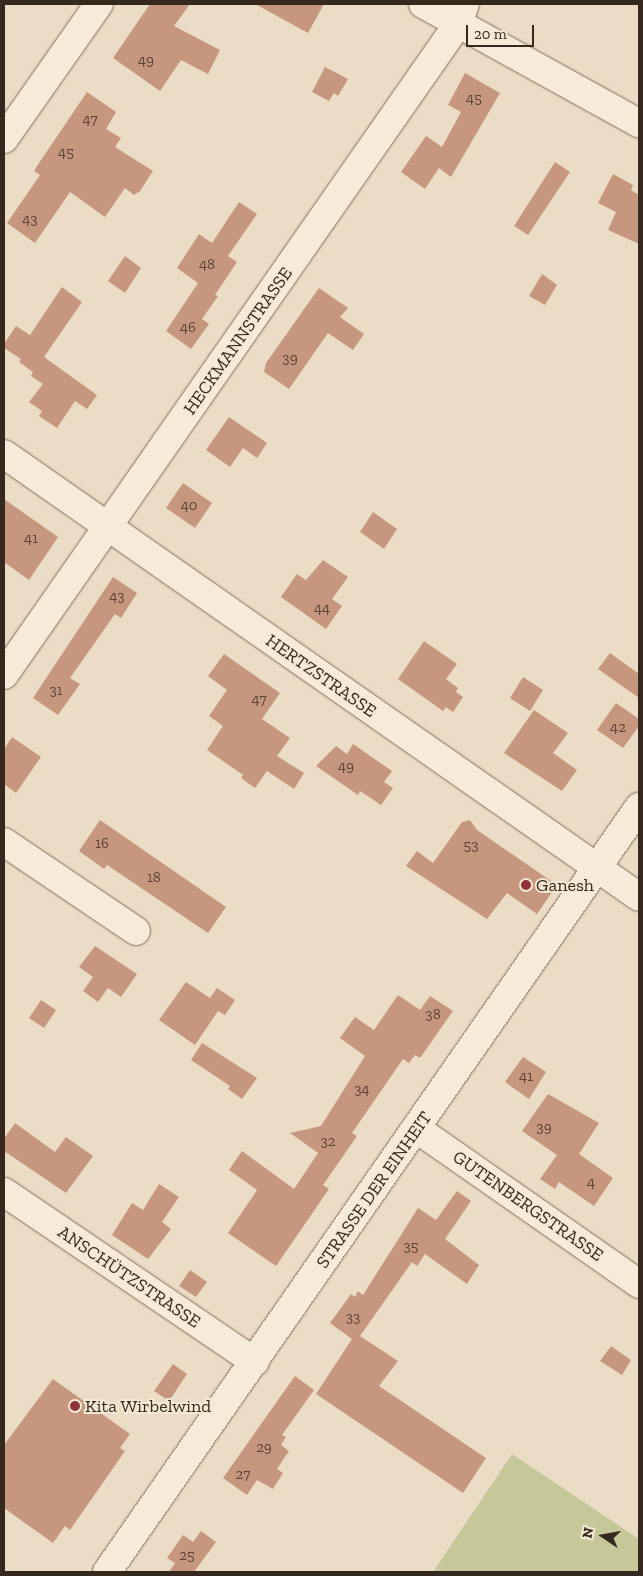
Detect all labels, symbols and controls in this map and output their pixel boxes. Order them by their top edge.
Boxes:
scale bar [468,15,536,47]
text: 20 m [474,25,507,43]
house number: 49 [138,52,154,70]
house number: 45 [466,90,482,108]
house number: 47 [83,111,97,129]
house number: 45 [58,144,74,162]
house number: 43 [22,211,38,229]
house number: 48 [199,256,215,274]
street label: HECKMANNSTRASSE [179,263,297,419]
house number: 46 [180,319,196,337]
house number: 39 [282,350,298,368]
house number: 40 [181,497,197,515]
house number: 41 [24,530,38,548]
house number: 43 [109,588,125,606]
house number: 44 [314,600,330,618]
street label: HERTZSTRASSE [262,630,380,722]
house number: 31 [49,682,63,700]
house number: 47 [252,691,266,709]
house number: 42 [610,719,626,737]
house number: 49 [338,758,354,776]
house number: 16 [95,835,109,853]
house number: 53 [463,837,479,855]
house number: 18 [147,869,161,887]
place label: Ganesh [536,874,594,896]
marker: Ganesh [520,879,532,891]
house number: 38 [425,1006,441,1024]
house number: 41 [519,1068,533,1086]
house number: 34 [354,1081,370,1099]
street label: STRASSE DER EINHEIT [312,1107,436,1273]
house number: 39 [536,1119,552,1137]
house number: 32 [320,1133,336,1151]
street label: GUTENBERGSTRASSE [449,1146,607,1266]
house number: 4 [587,1174,595,1192]
street label: ANSCHÜTZSTRASSE [54,1221,204,1333]
house number: 35 [403,1238,419,1256]
house number: 33 [346,1309,360,1327]
place label: Kita Wirbelwind [85,1395,212,1417]
marker: Kita Wirbelwind [69,1400,81,1412]
house number: 29 [256,1439,272,1457]
house number: 27 [236,1466,250,1484]
north arrow [578,1511,628,1561]
text: N [578,1526,597,1540]
house number: 25 [179,1547,195,1565]

